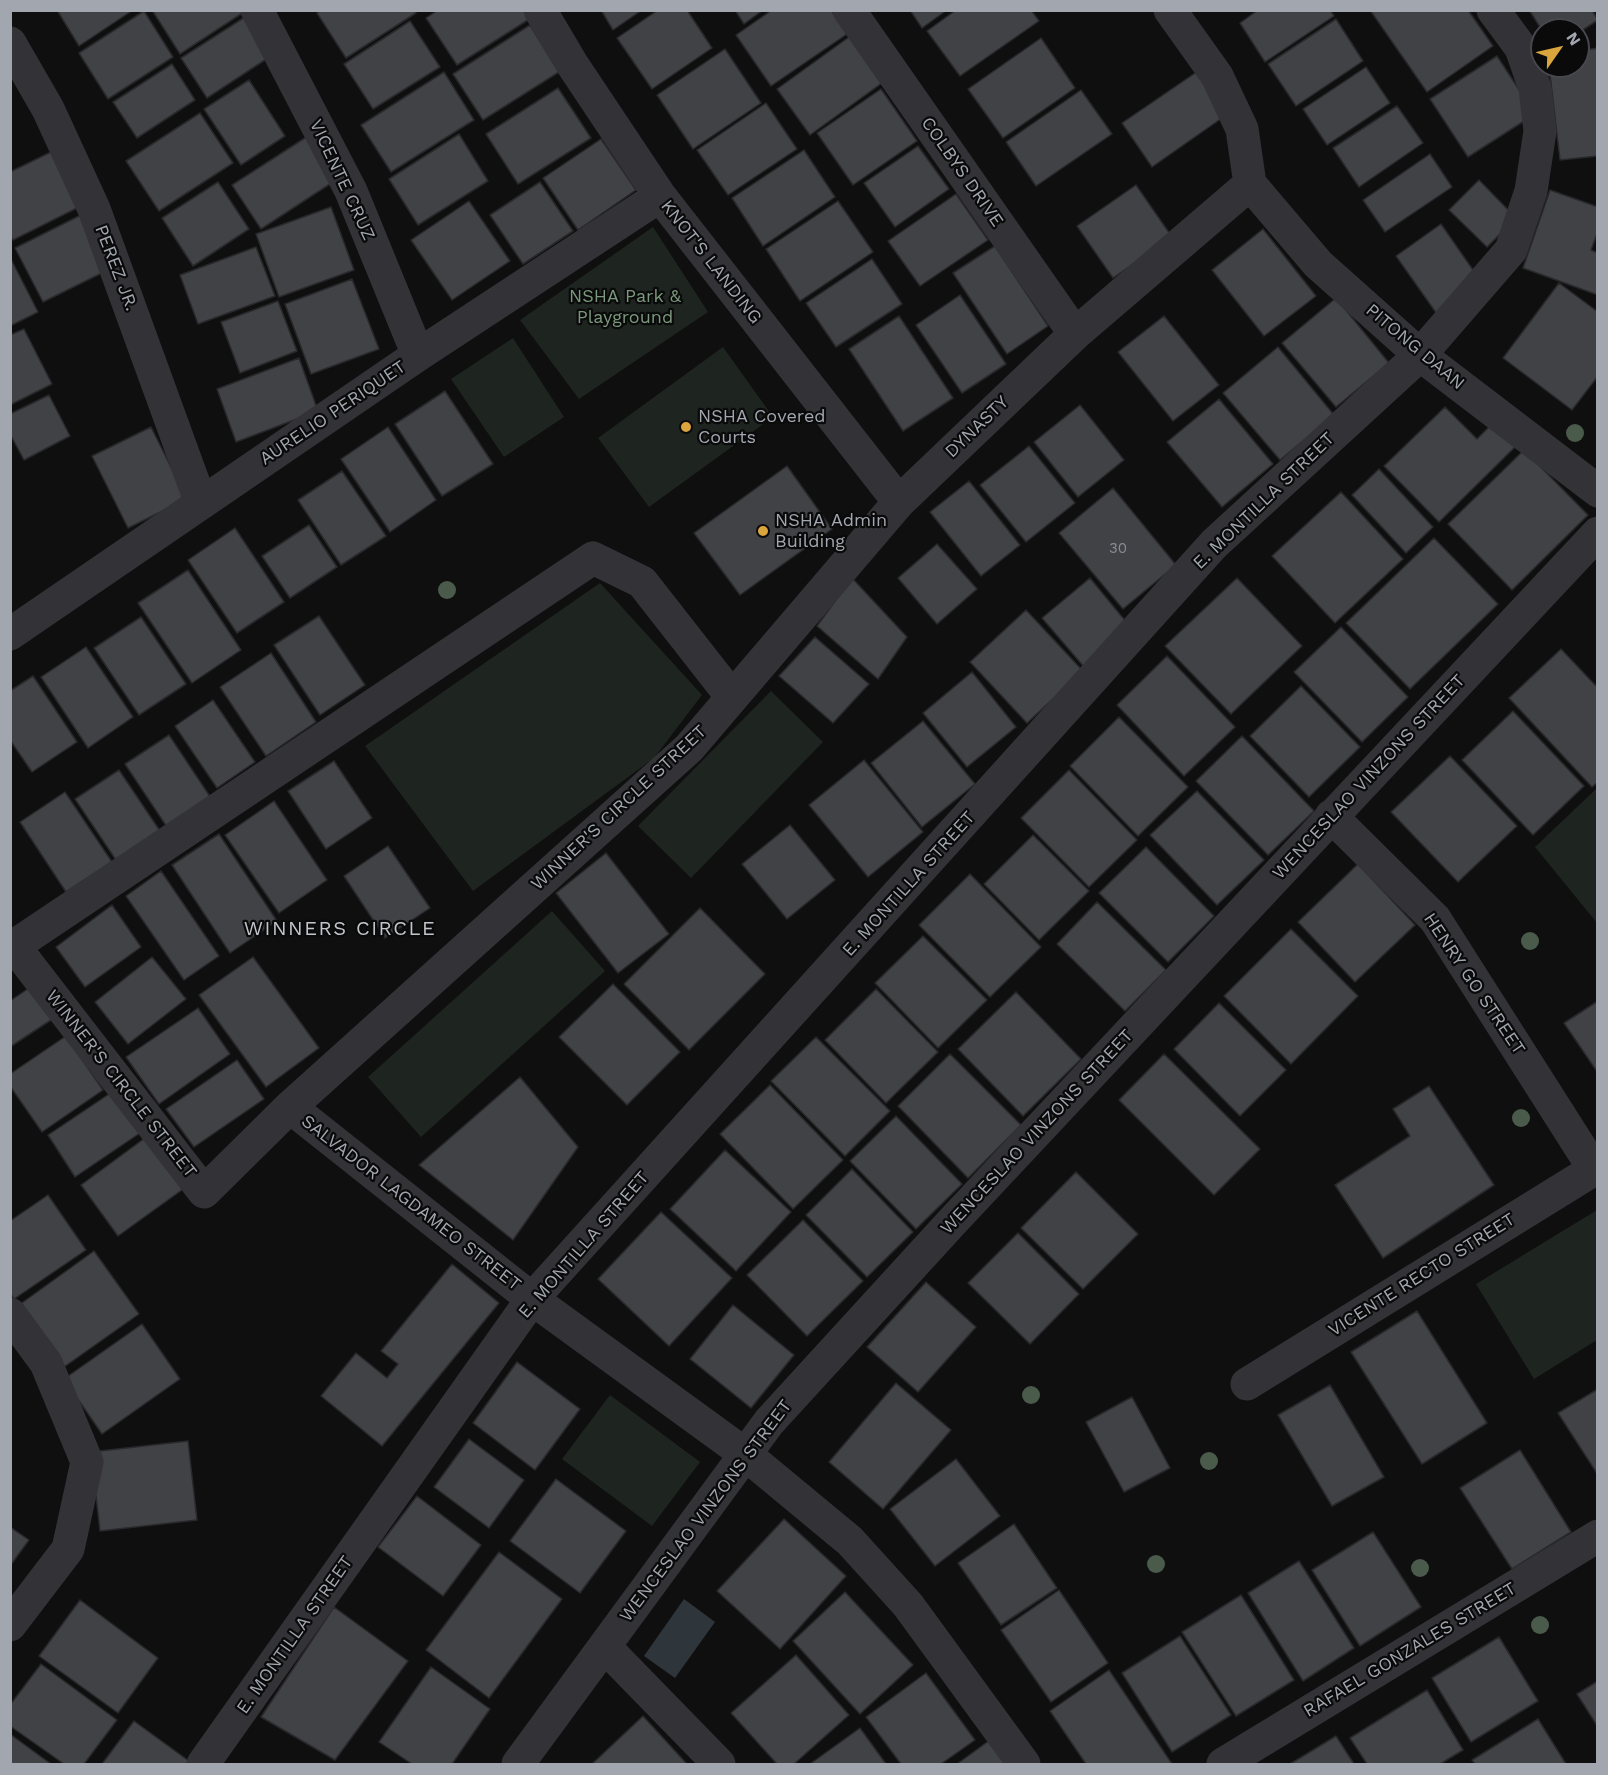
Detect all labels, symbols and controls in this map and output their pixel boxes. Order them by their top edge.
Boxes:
north arrow [1530,18,1590,78]
text: N [1562,29,1585,49]
street label: COLBYS DRIVE [916,113,1008,231]
street label: VICENTE CRUZ [305,116,379,244]
street label: KNOT'S LANDING [656,196,766,328]
street label: PEREZ JR. [90,222,142,314]
park label: NSHA Park & Playground [569,286,681,328]
street label: PITONG DAAN [1361,299,1469,395]
street label: AURELIO PERIQUET [256,356,410,470]
street label: DYNASTY [941,392,1013,462]
place label: NSHA Covered Courts [698,406,826,448]
marker: NSHA Covered Courts [679,420,693,434]
street label: E. MONTILLA STREET [1189,428,1339,574]
place label: NSHA Admin Building [775,510,887,552]
marker: NSHA Admin Building [756,524,770,538]
house number: 30 [1109,540,1127,558]
street label: WENCESLAO VINZONS STREET [1268,670,1470,884]
street label: WINNER'S CIRCLE STREET [527,721,711,895]
street label: E. MONTILLA STREET [838,807,980,961]
street label: HENRY GO STREET [1419,909,1529,1059]
district label: WINNERS CIRCLE [244,917,436,941]
street label: WINNER'S CIRCLE STREET [41,986,201,1182]
street label: WENCESLAO VINZONS STREET [936,1025,1138,1239]
street label: SALVADOR LAGDAMEO STREET [297,1111,525,1295]
street label: E. MONTILLA STREET [514,1167,654,1323]
street label: VICENTE RECTO STREET [1325,1209,1519,1341]
street label: WENCESLAO VINZONS STREET [615,1396,797,1626]
street label: E. MONTILLA STREET [232,1552,358,1718]
street label: RAFAEL GONZALES STREET [1300,1578,1520,1722]

